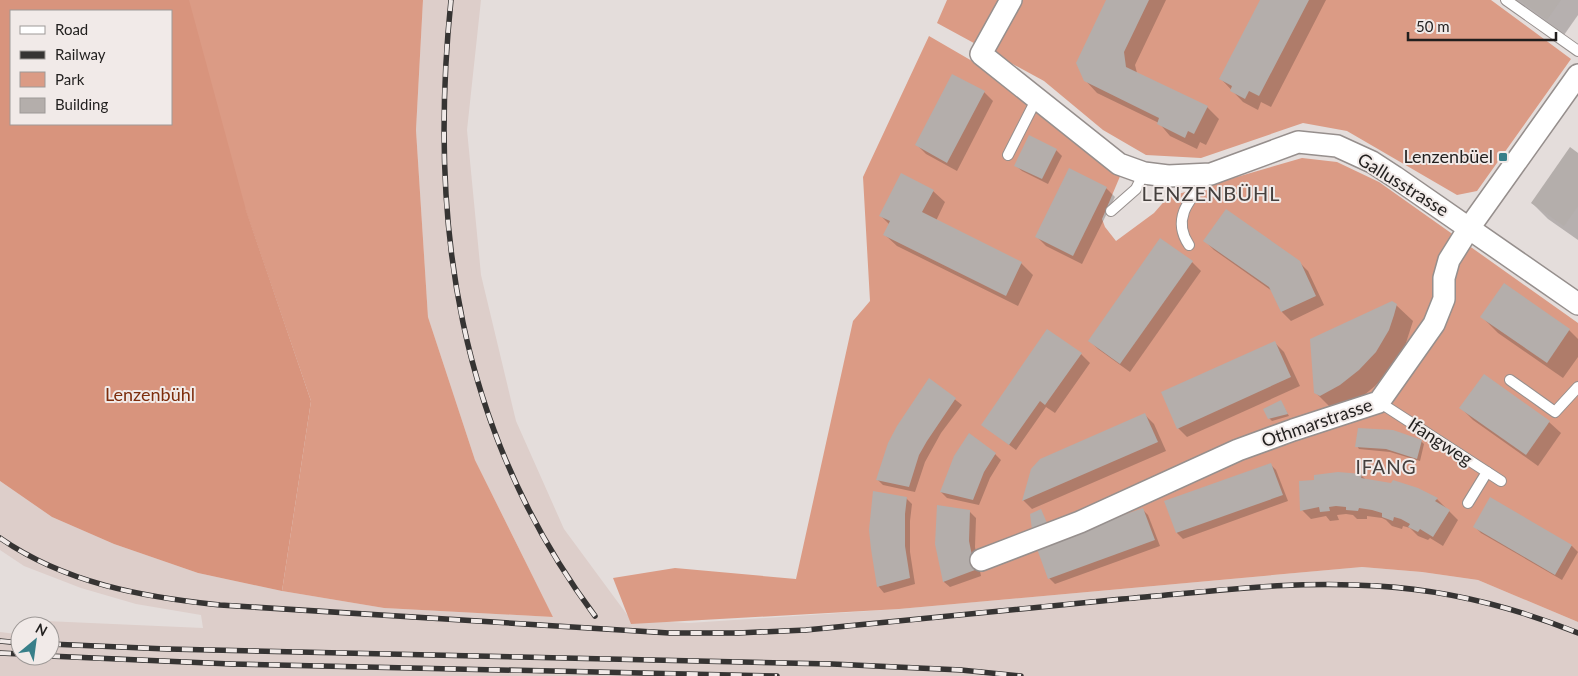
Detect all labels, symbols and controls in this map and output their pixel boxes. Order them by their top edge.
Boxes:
legend [10,10,172,125]
scale bar [1408,10,1556,42]
text: 50 m [1416,17,1450,35]
text: Road [55,20,88,38]
text: Railway [55,45,106,63]
text: Park [55,70,85,88]
text: Building [55,95,108,113]
place label: Lenzenbüel [1403,145,1493,167]
street label: Gallusstrasse [1354,148,1453,221]
marker: Lenzenbüel [1497,151,1509,163]
district label: LENZENBÜHL [1141,181,1281,205]
park label: Lenzenbühl [105,383,195,405]
street label: Othmarstrasse [1258,393,1375,451]
street label: Ifangweg [1404,412,1477,470]
district label: IFANG [1355,455,1417,478]
north arrow [10,616,60,666]
text: N [33,619,50,639]

